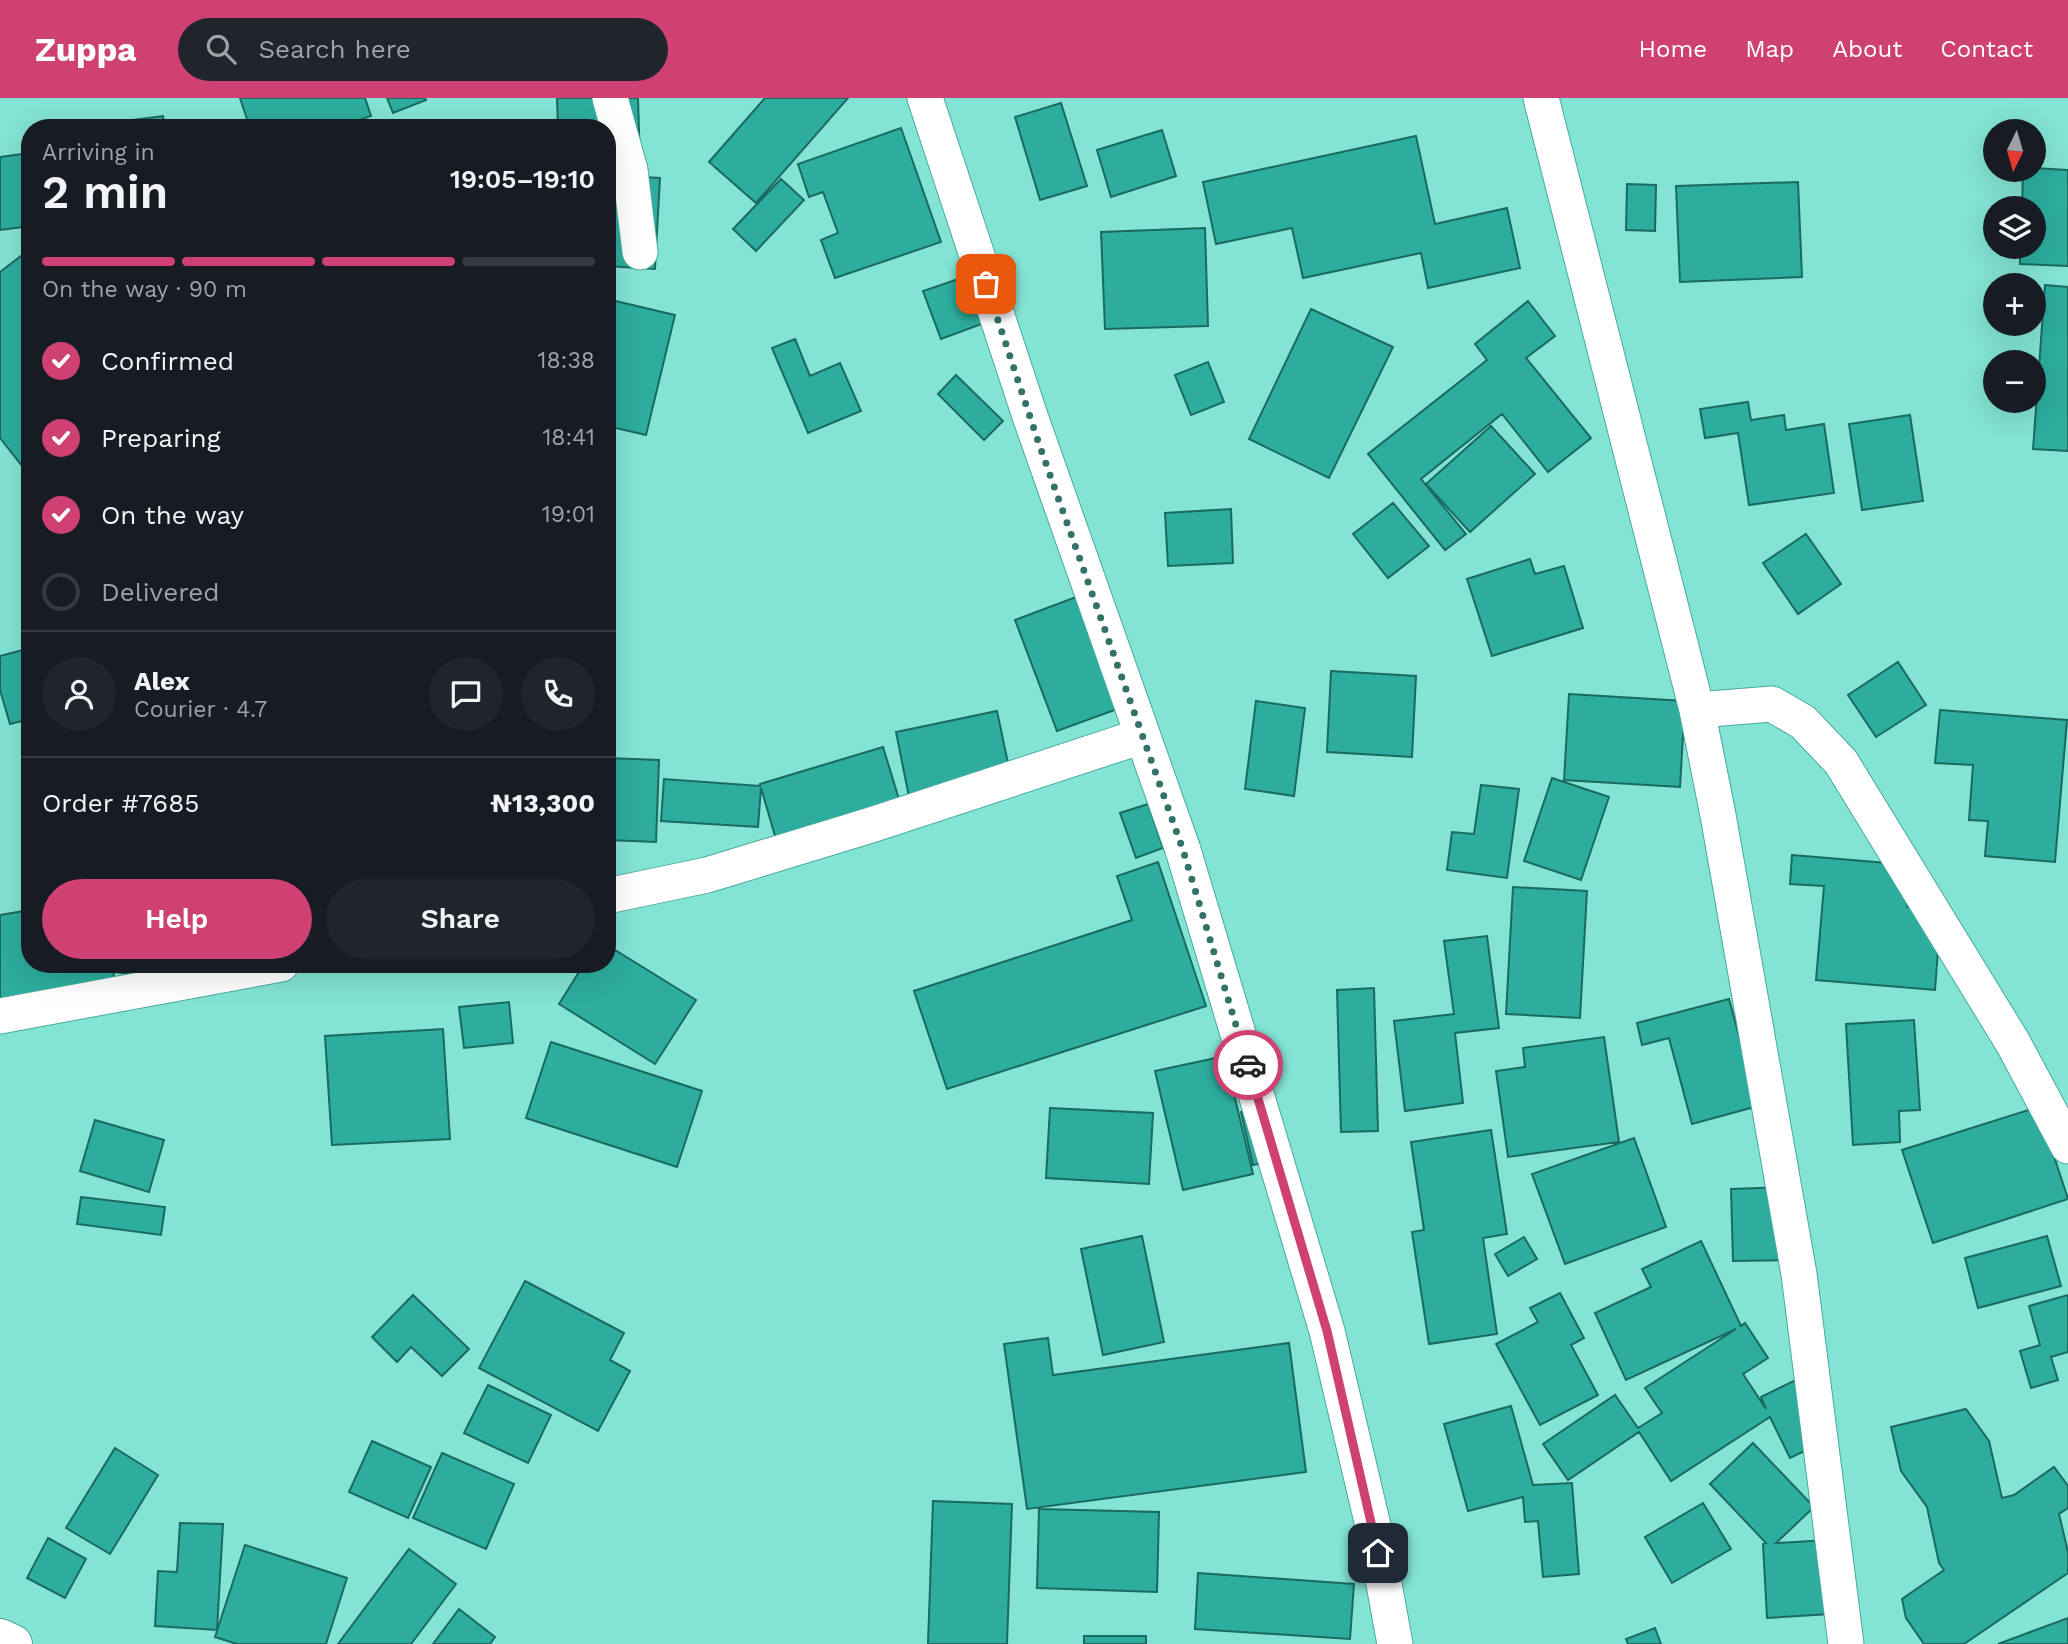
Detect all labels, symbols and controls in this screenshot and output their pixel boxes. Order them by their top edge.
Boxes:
search box [178,18,668,81]
text: Zuppa [35,30,136,69]
icon: search [202,30,240,68]
text: Search here [258,34,411,64]
text: Home [1639,35,1707,63]
text: Map [1745,35,1794,63]
text: About [1832,35,1902,63]
text: Contact [1940,35,2033,63]
north arrow [1983,119,2046,182]
map controls [1983,119,2046,413]
text: Arriving in [42,139,155,166]
text: 19:05–19:10 [450,164,595,194]
text: 2 min [42,165,168,219]
button: layers [1983,196,2046,259]
pin [956,254,1016,314]
icon: bag [967,265,1005,303]
button: + [1983,273,2046,336]
text: On the way · 90 m [42,276,247,303]
icon: check [42,342,80,380]
text: Confirmed [101,346,234,376]
text: 18:38 [537,347,595,374]
button: − [1983,350,2046,413]
icon: check [42,419,80,457]
text: Preparing [101,423,221,453]
text: 18:41 [542,424,595,451]
icon: check [42,496,80,534]
text: On the way [101,500,244,530]
text: 19:01 [542,501,595,528]
text: Delivered [101,577,220,607]
button: person [42,657,116,731]
button: chat [429,657,503,731]
button: phone [521,657,595,731]
text: Alex [134,666,190,696]
text: Courier · 4.7 [134,696,267,723]
text: Order #7685 [42,788,199,818]
text: ₦13,300 [491,788,595,818]
button: Help [42,879,312,959]
button: Share [326,879,595,959]
courier [1213,1030,1283,1100]
icon: car [1229,1046,1267,1084]
pin [1348,1523,1408,1583]
icon: home [1359,1534,1397,1572]

